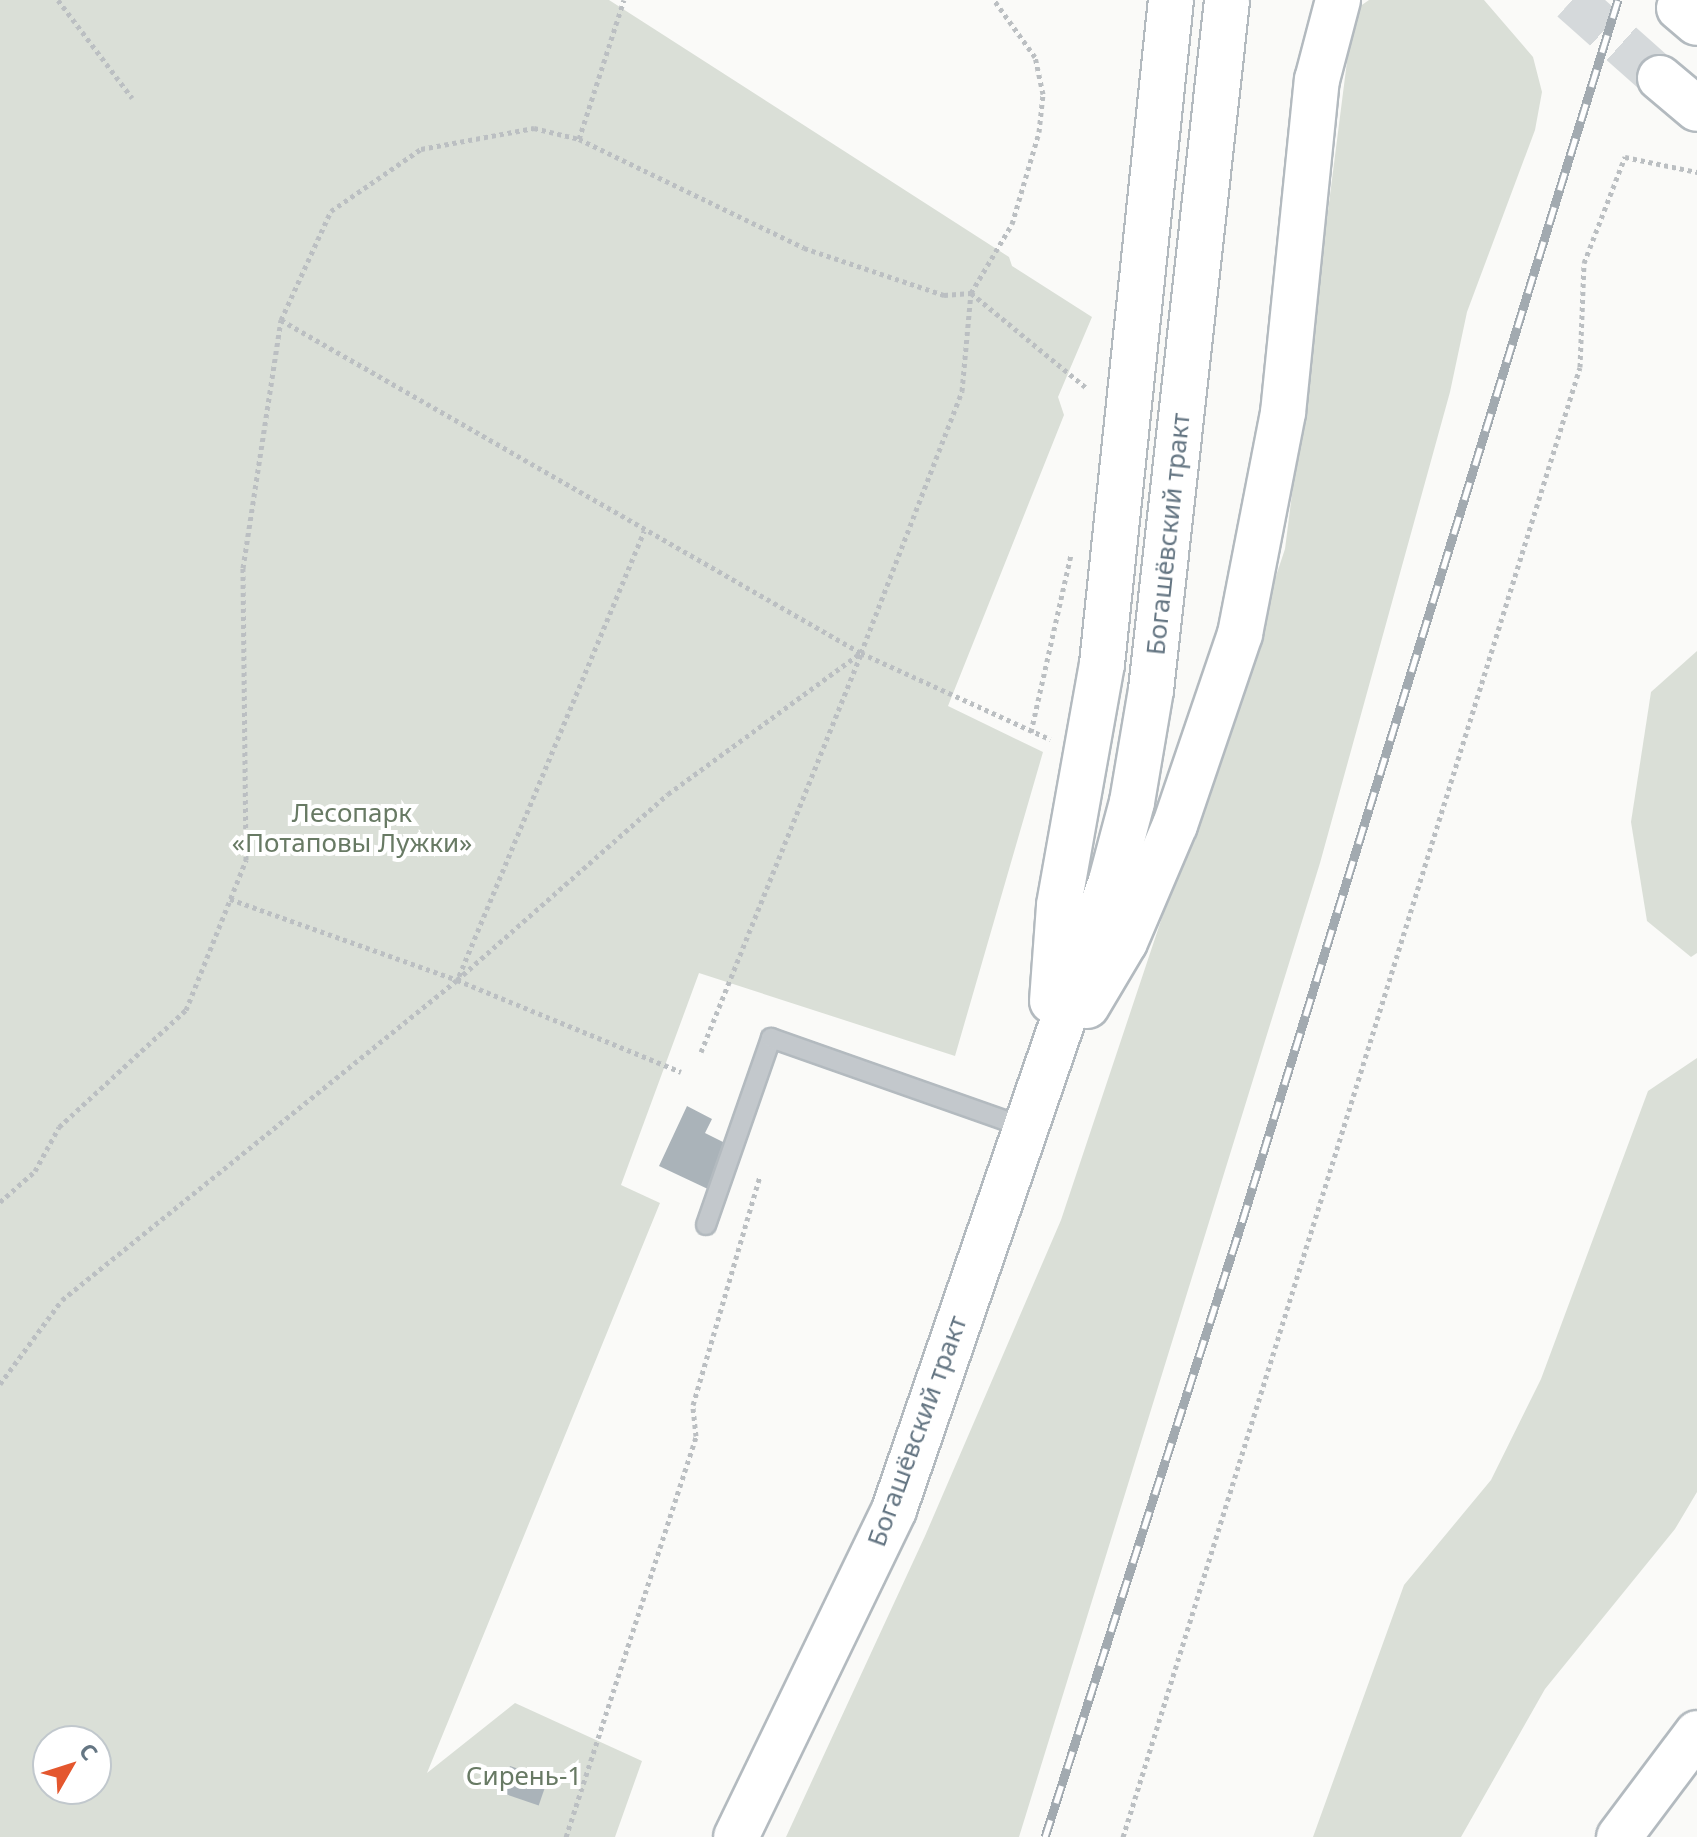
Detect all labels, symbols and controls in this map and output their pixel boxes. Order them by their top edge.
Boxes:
street label: Богашёвский тракт [1140,411,1196,657]
park label: Лесопарк «Потаповы Лужки» [232,797,472,858]
street label: Богашёвский тракт [861,1311,973,1551]
north arrow [32,1725,112,1805]
text: С [73,1736,105,1766]
park label: Сирень-1 [466,1760,582,1792]

